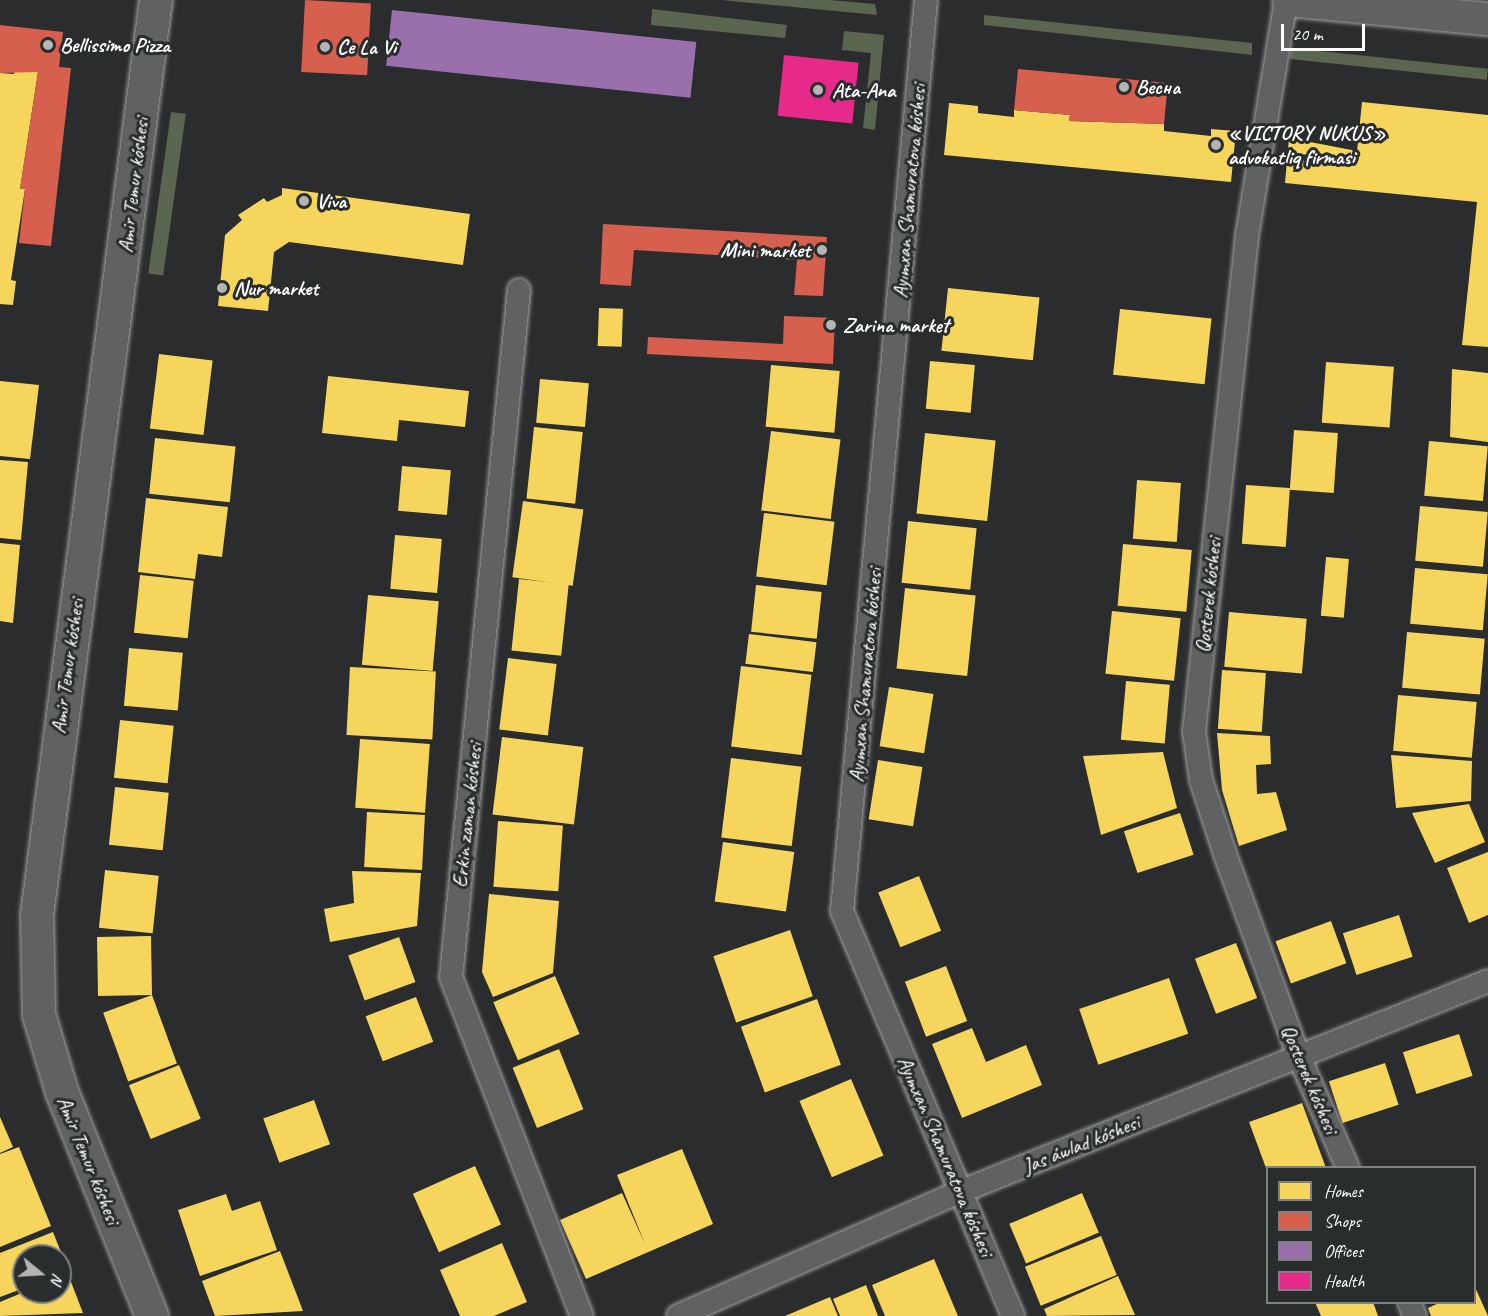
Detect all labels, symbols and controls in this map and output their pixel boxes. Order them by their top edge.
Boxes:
scale bar [1284,12,1368,50]
text: 20 m [1292,23,1323,45]
place label: Bellissimo Pizza [60,32,170,58]
place label: Ce La Vi [337,34,397,60]
marker: Bellissimo Pizza [41,38,55,52]
marker: Ce La Vi [318,40,332,54]
place label: Весна [1136,74,1180,100]
place label: Ata-Ana [832,77,895,103]
marker: Весна [1117,80,1131,94]
marker: Ata-Ana [809,81,827,99]
street label: Ayımxan Shamuratova kóshesi [887,83,931,299]
street label: Amir Temur kóshesi [112,116,154,254]
place label: «VICTORY NUKUS» advokatliq firmasi [1228,120,1387,170]
marker: «VICTORY NUKUS» advokatliq firmasi [1209,138,1223,152]
place label: Viva [316,188,346,214]
marker: Viva [297,194,311,208]
place label: Mini market [721,237,810,263]
marker: Mini market [815,243,829,257]
place label: Nur market [234,275,318,301]
marker: Nur market [215,281,229,295]
place label: Zarina market [843,312,949,338]
marker: Zarina market [824,318,838,332]
street label: Qosterek kóshesi [1189,536,1227,654]
street label: Ayımxan Shamuratova kóshesi [843,567,887,783]
street label: Amir Temur kóshesi [45,597,89,735]
street label: Erkin zaman kóshesi [447,741,487,889]
street label: Qosterek kóshesi [1276,1021,1344,1137]
street label: Ayımxan Shamuratova kóshesi [892,1052,1000,1260]
street label: Amir Temur kóshesi [52,1093,126,1227]
street label: Jas áwlad kóshesi [1019,1109,1143,1179]
legend [1266,1166,1476,1304]
text: Homes [1324,1180,1363,1202]
text: Shops [1324,1210,1361,1232]
text: Offices [1324,1240,1363,1262]
north arrow [12,1244,72,1304]
text: Health [1324,1270,1364,1292]
text: N [46,1271,68,1287]

